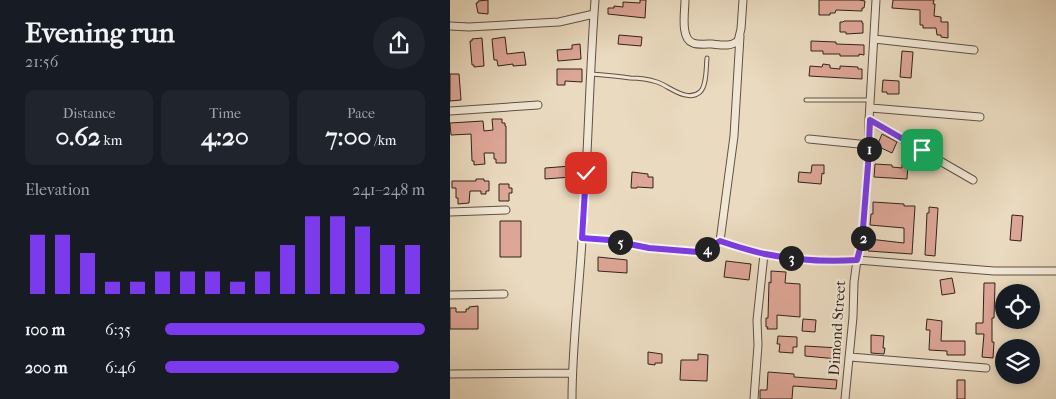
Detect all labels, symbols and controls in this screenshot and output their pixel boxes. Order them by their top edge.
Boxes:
text: Evening run [25,16,175,49]
button: share [373,17,425,69]
text: 21:56 [25,52,58,71]
text: Distance [63,105,115,122]
text: Time [209,105,241,122]
text: Pace [347,105,375,122]
text: 0.62 [56,122,101,151]
text: 4:20 [201,122,249,151]
text: 7:00 [326,122,371,151]
pin [901,129,943,171]
text: km [101,132,122,149]
text: /km [371,132,396,149]
pin: 1 [856,136,882,162]
icon: arrive [908,136,936,164]
text: 1 [867,141,872,158]
pin [565,152,607,194]
icon: check [572,159,600,187]
text: Elevation [25,180,90,199]
text: 241–248 m [352,180,425,199]
pin: 2 [850,226,876,250]
pin: 5 [608,230,632,254]
text: 2 [860,230,867,247]
text: 5 [617,234,624,251]
pin: 4 [694,236,720,262]
text: 4 [703,241,712,258]
pin: 3 [778,246,804,270]
text: 3 [789,250,794,267]
street label: Dimond Street [825,279,849,376]
map controls [995,284,1040,384]
button: locate [995,284,1040,329]
text: 100 m [25,320,65,339]
text: 6:35 [105,320,131,339]
button: layers [995,339,1040,384]
text: 200 m [25,358,68,377]
text: 6:46 [105,358,136,377]

